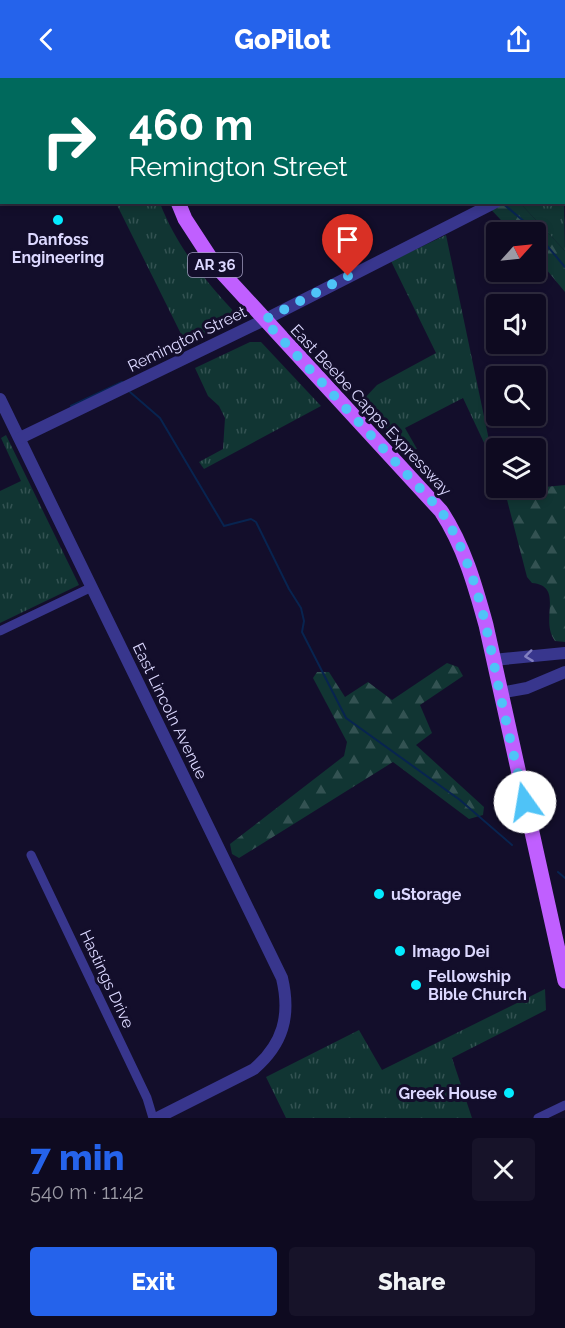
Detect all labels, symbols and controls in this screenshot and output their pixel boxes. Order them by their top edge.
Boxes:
icon: back [30,23,63,56]
icon: share [502,23,535,56]
text: GoPilot [234,24,331,55]
text: 460 m [129,101,253,150]
icon: right [30,102,108,180]
text: Remington Street [129,151,348,182]
marker: Danfoss Engineering [51,213,65,227]
pin [322,214,373,276]
north arrow [486,222,546,282]
map controls [486,222,546,498]
icon: arrive [331,223,364,256]
place label: Danfoss Engineering [12,230,104,267]
road number: AR 36 [188,253,242,277]
button: sound [486,294,546,354]
street label: Remington Street [125,302,250,376]
street label: East Beebe Capps Expressway [287,320,456,500]
button: search [486,366,546,426]
button: layers [486,438,546,498]
street label: East Lincoln Avenue [129,640,211,782]
one-way arrow [524,649,534,661]
position arrow [493,770,557,834]
place label: uStorage [391,885,462,904]
marker: uStorage [372,887,386,901]
street label: Hastings Drive [76,927,138,1031]
place label: Imago Dei [412,942,489,961]
marker: Imago Dei [393,944,407,958]
place label: Fellowship Bible Church [428,967,527,1004]
marker: Fellowship Bible Church [409,978,423,992]
place label: Greek House [399,1084,497,1103]
marker: Greek House [502,1086,516,1100]
text: 7 min [30,1136,125,1178]
button: close [472,1138,535,1201]
text: 540 m · 11:42 [30,1180,144,1204]
button: Exit [30,1247,277,1316]
button: Share [289,1247,535,1316]

